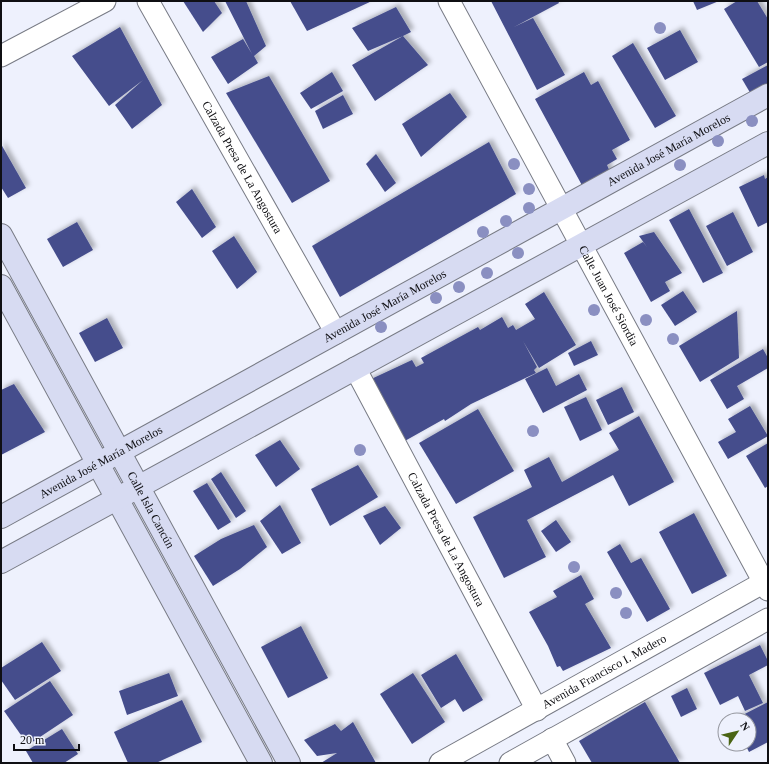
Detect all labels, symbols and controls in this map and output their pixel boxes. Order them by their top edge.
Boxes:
street label: Calzada Presa de La Angostura [199,98,286,237]
street label: Avenida José María Morelos [605,110,733,189]
street label: Calle Juan José Siordia [576,243,642,349]
street label: Avenida José María Morelos [321,266,449,345]
street label: Avenida José María Morelos [37,422,165,501]
street label: Calle Isla Cancún [124,469,177,551]
street label: Calzada Presa de La Angostura [405,470,488,609]
street label: Avenida Francisco I. Madero [540,631,669,712]
north arrow [717,712,757,752]
text: N [738,720,752,733]
scale bar [14,726,79,752]
text: 20 m [20,733,45,747]

